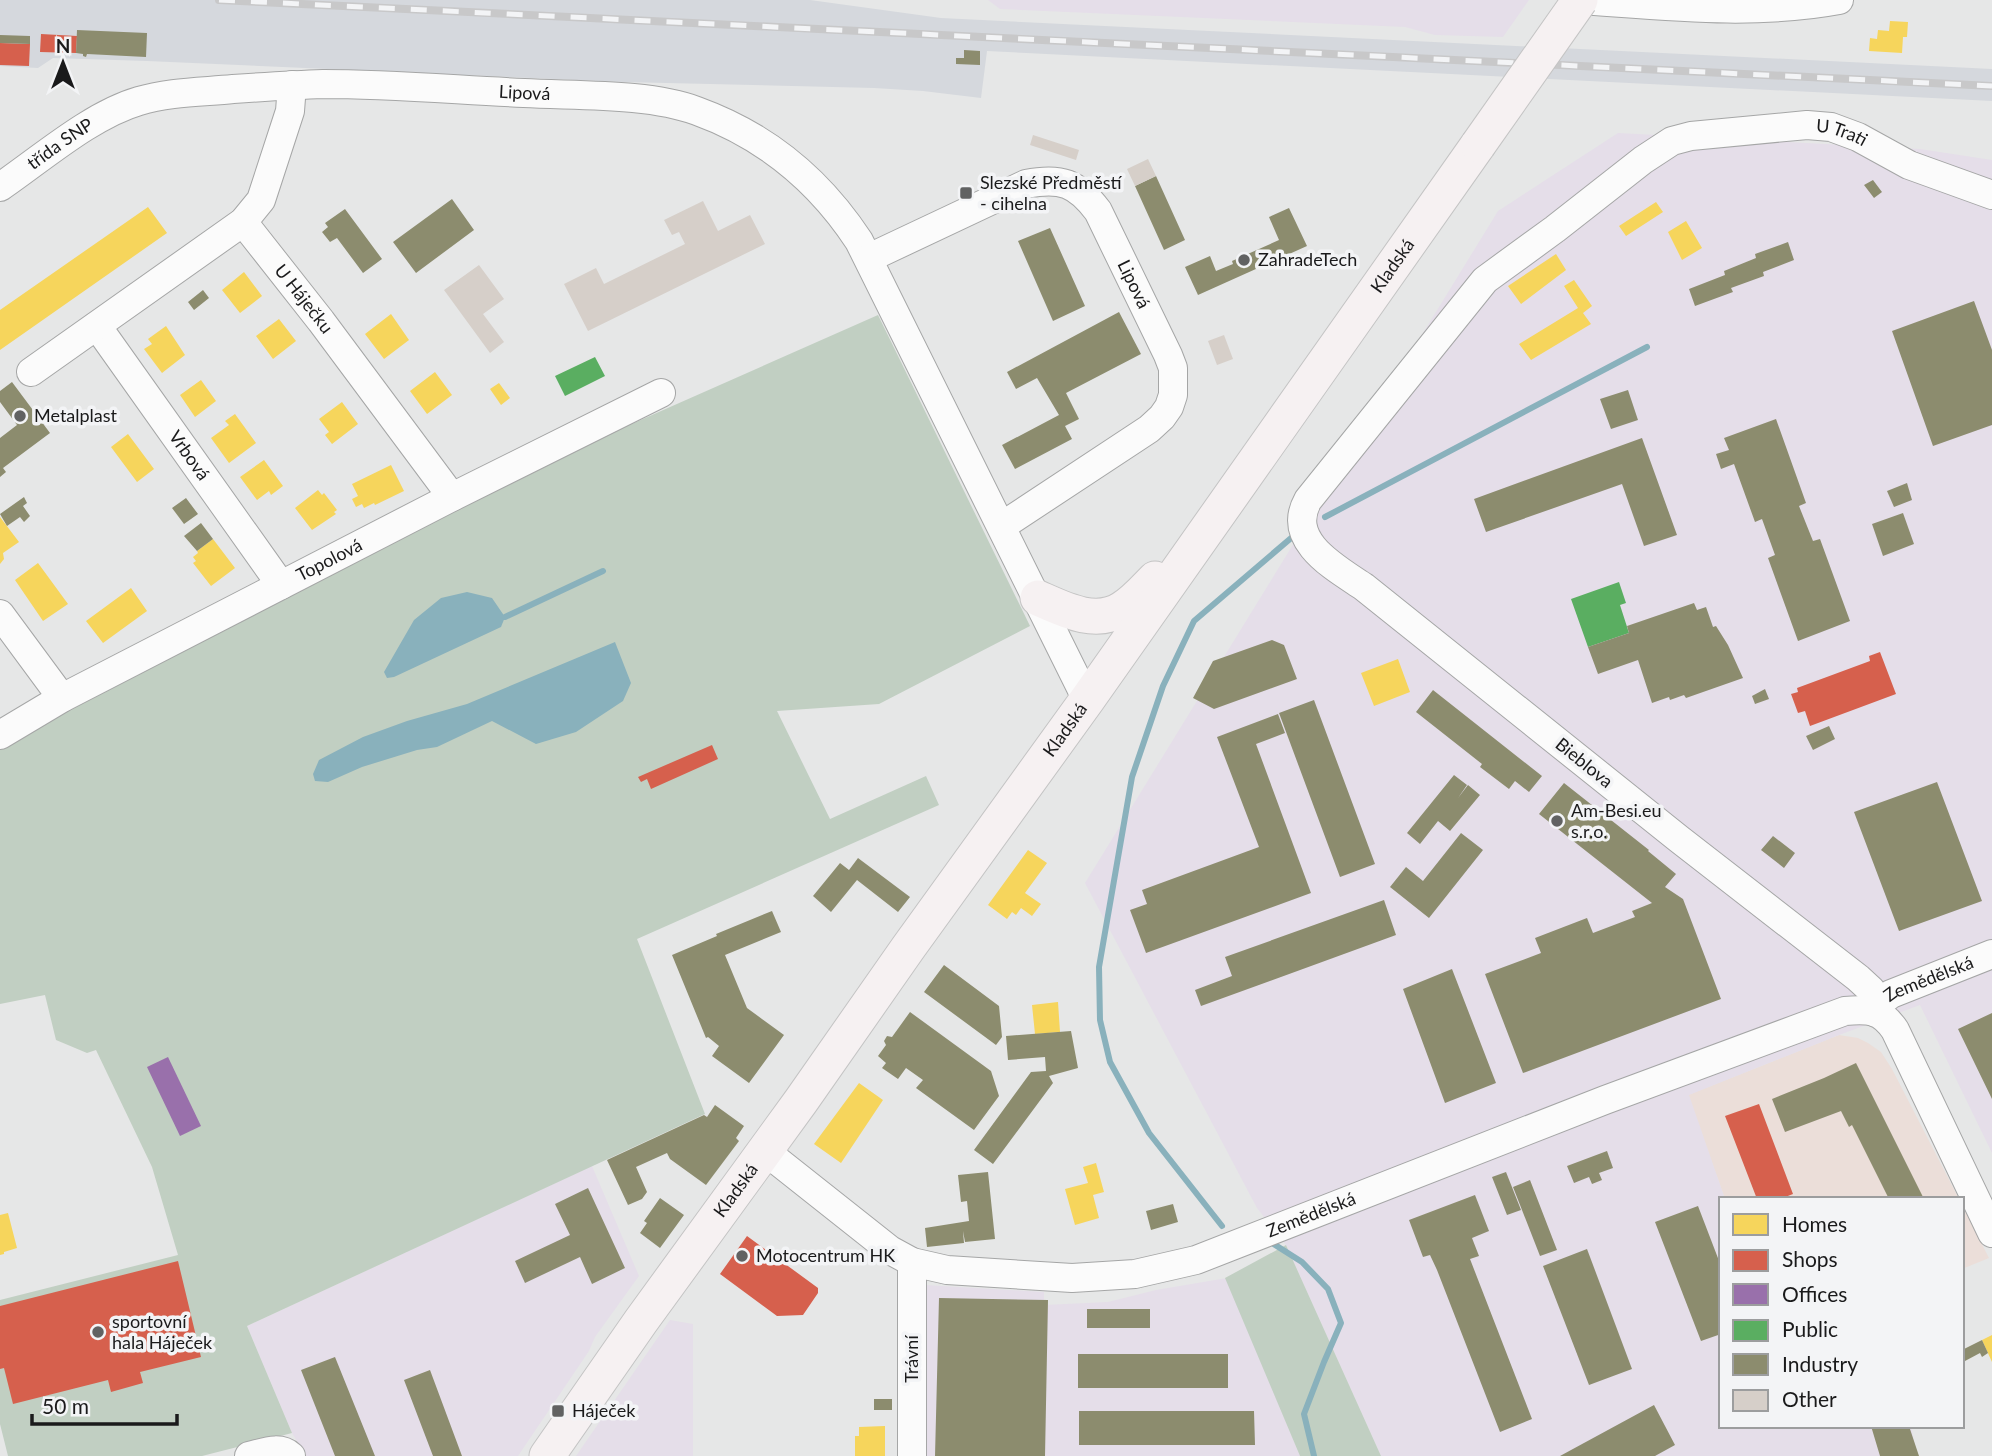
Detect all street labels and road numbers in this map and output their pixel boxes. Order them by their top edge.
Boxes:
street label: Lipová [498,80,551,104]
street label: třída SNP [22,113,97,174]
street label: U Trati [1816,114,1872,150]
street label: Kladská [1365,234,1419,297]
street label: Lipová [1113,256,1156,312]
street label: U Háječku [270,259,338,337]
street label: Vrbová [165,426,215,484]
street label: Topolová [292,533,366,585]
street label: Kladská [1038,698,1091,761]
street label: Bieblova [1551,732,1618,792]
street label: Zemědělská [1879,951,1976,1006]
street label: Kladská [708,1159,762,1221]
street label: Zemědělská [1263,1187,1359,1241]
street label: Trávní [900,1335,922,1383]

